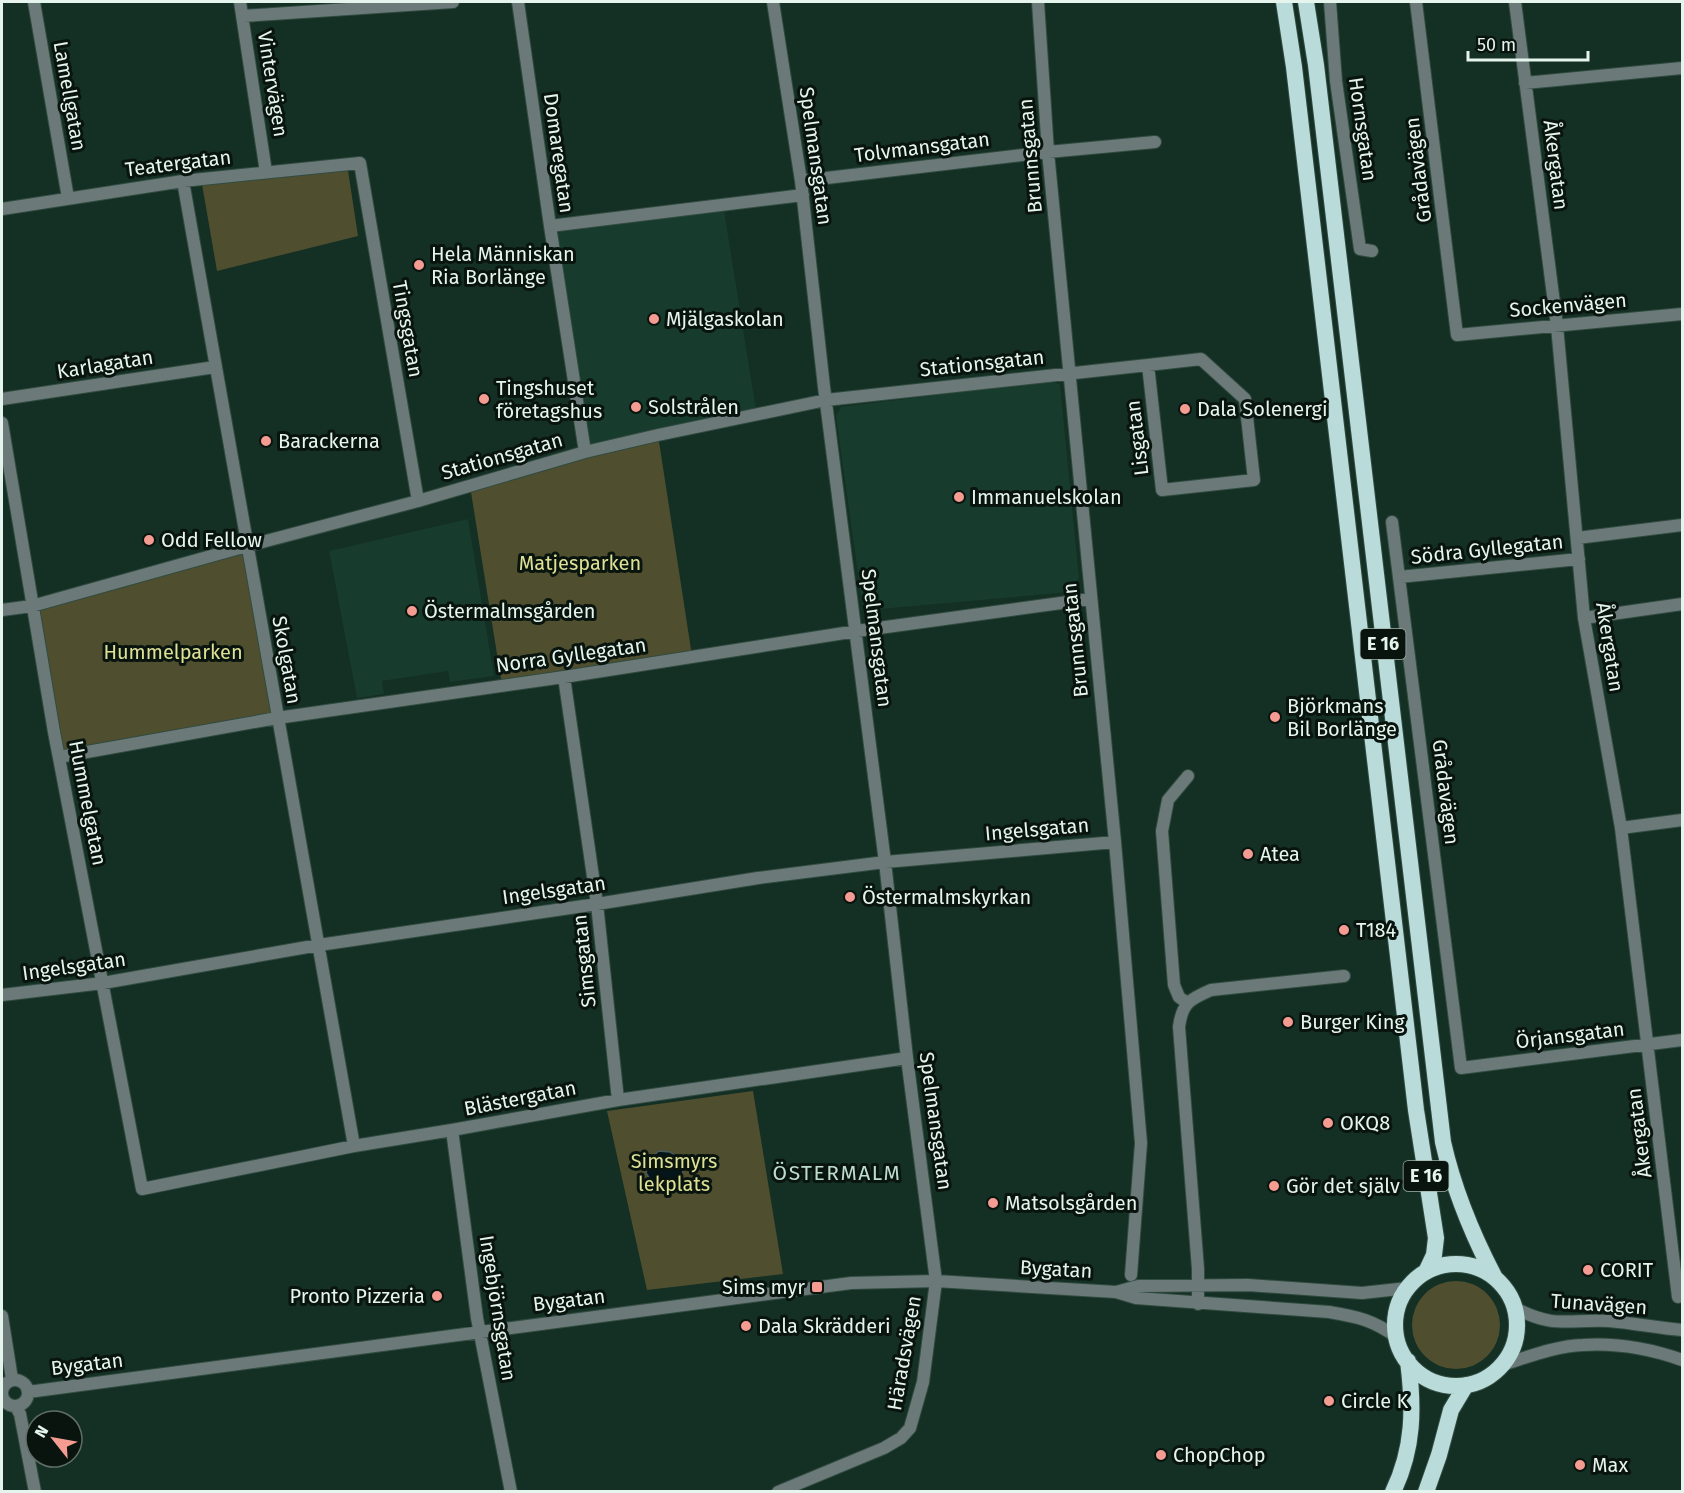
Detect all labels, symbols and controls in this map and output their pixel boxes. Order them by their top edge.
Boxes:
scale bar [1468,24,1588,62]
street label: Vintervägen [253,29,293,139]
text: 50 m [1477,34,1516,56]
street label: Lamellgatan [49,39,91,153]
street label: Hornsgatan [1344,76,1382,182]
street label: Spelmansgatan [794,85,838,227]
street label: Domaregatan [539,91,579,215]
street label: Brunnsgatan [1013,98,1047,214]
street label: Grådavägen [1400,116,1436,224]
street label: Åkergatan [1539,119,1574,211]
street label: Tolvmansgatan [853,127,991,167]
street label: Teatergatan [124,145,232,181]
place label: Hela Människan Ria Borlänge [431,242,575,289]
marker: Hela Människan Ria Borlänge [412,258,426,272]
street label: Tingsgatan [388,279,428,379]
street label: Sockenvägen [1508,288,1628,322]
place label: Mjälgaskolan [666,307,784,331]
marker: Mjälgaskolan [647,312,661,326]
street label: Karlagatan [55,345,155,383]
street label: Stationsgatan [919,345,1045,381]
place label: Tingshuset företagshus [496,376,602,423]
marker: Tingshuset företagshus [477,392,491,406]
place label: Solstrålen [648,395,739,419]
place label: Dala Solenergi [1197,397,1328,421]
street label: Lisgatan [1120,399,1154,477]
marker: Solstrålen [629,400,643,414]
marker: Dala Solenergi [1178,402,1192,416]
street label: Stationsgatan [439,427,565,485]
place label: Barackerna [278,429,380,453]
marker: Barackerna [259,434,273,448]
place label: Immanuelskolan [971,485,1122,509]
marker: Immanuelskolan [952,490,966,504]
place label: Odd Fellow [161,528,262,552]
street label: Södra Gyllegatan [1410,529,1564,569]
marker: Odd Fellow [142,533,156,547]
park label: Matjesparken [519,551,641,575]
street label: Spelmansgatan [857,567,897,709]
street label: Brunnsgatan [1057,582,1093,698]
place label: Östermalmsgården [424,599,595,623]
street label: Åkergatan [1591,600,1630,694]
marker: Östermalmsgården [405,604,419,618]
street label: Skolgatan [267,614,307,706]
road number: E 16 [1360,629,1406,659]
street label: Norra Gyllegatan [494,633,648,677]
park label: Hummelparken [103,640,243,664]
place label: Björkmans Bil Borlänge [1287,694,1397,741]
marker: Björkmans Bil Borlänge [1268,710,1282,724]
street label: Hummelgatan [64,738,112,868]
street label: Grådavägen [1428,738,1464,846]
street label: Ingelsgatan [984,812,1090,846]
place label: Atea [1260,842,1300,866]
marker: Atea [1241,847,1255,861]
street label: Ingelsgatan [501,871,607,909]
place label: Östermalmskyrkan [862,885,1031,909]
marker: Östermalmskyrkan [843,890,857,904]
street label: Simsgatan [567,913,601,1009]
place label: T184 [1356,918,1397,942]
marker: T184 [1337,923,1351,937]
street label: Ingelsgatan [21,947,127,985]
place label: Burger King [1300,1010,1405,1034]
marker: Burger King [1281,1015,1295,1029]
street label: Örjansgatan [1514,1016,1626,1054]
street label: Spelmansgatan [914,1050,958,1192]
street label: Blästergatan [462,1075,578,1121]
street label: Åkergatan [1621,1087,1656,1179]
place label: OKQ8 [1340,1111,1390,1135]
marker: OKQ8 [1321,1116,1335,1130]
park label: Simsmyrs lekplats [631,1149,717,1196]
district label: ÖSTERMALM [773,1160,901,1186]
road number: E 16 [1404,1161,1448,1191]
place label: Gör det själv [1286,1174,1400,1198]
marker: Gör det själv [1267,1179,1281,1193]
place label: Matsolsgården [1005,1191,1137,1215]
marker: Matsolsgården [986,1196,1000,1210]
street label: Ingebjörnsgatan [475,1233,521,1383]
street label: Bygatan [1019,1255,1093,1283]
place label: CORIT [1600,1258,1654,1282]
marker: CORIT [1581,1263,1595,1277]
place label: Sims myr [722,1275,805,1299]
marker: Sims myr [810,1280,824,1294]
place label: Pronto Pizzeria [290,1284,425,1308]
street label: Bygatan [532,1284,606,1316]
marker: Pronto Pizzeria [430,1289,444,1303]
street label: Tunavägen [1550,1289,1648,1319]
street label: Häradsvägen [882,1294,926,1412]
place label: Dala Skrädderi [758,1314,891,1338]
marker: Dala Skrädderi [739,1319,753,1333]
street label: Bygatan [50,1348,124,1380]
place label: Circle K [1341,1389,1408,1413]
marker: Circle K [1322,1394,1336,1408]
north arrow [24,1409,84,1469]
text: N [31,1422,52,1441]
place label: ChopChop [1173,1443,1266,1467]
marker: ChopChop [1154,1448,1168,1462]
place label: Max [1592,1453,1628,1477]
marker: Max [1573,1458,1587,1472]

